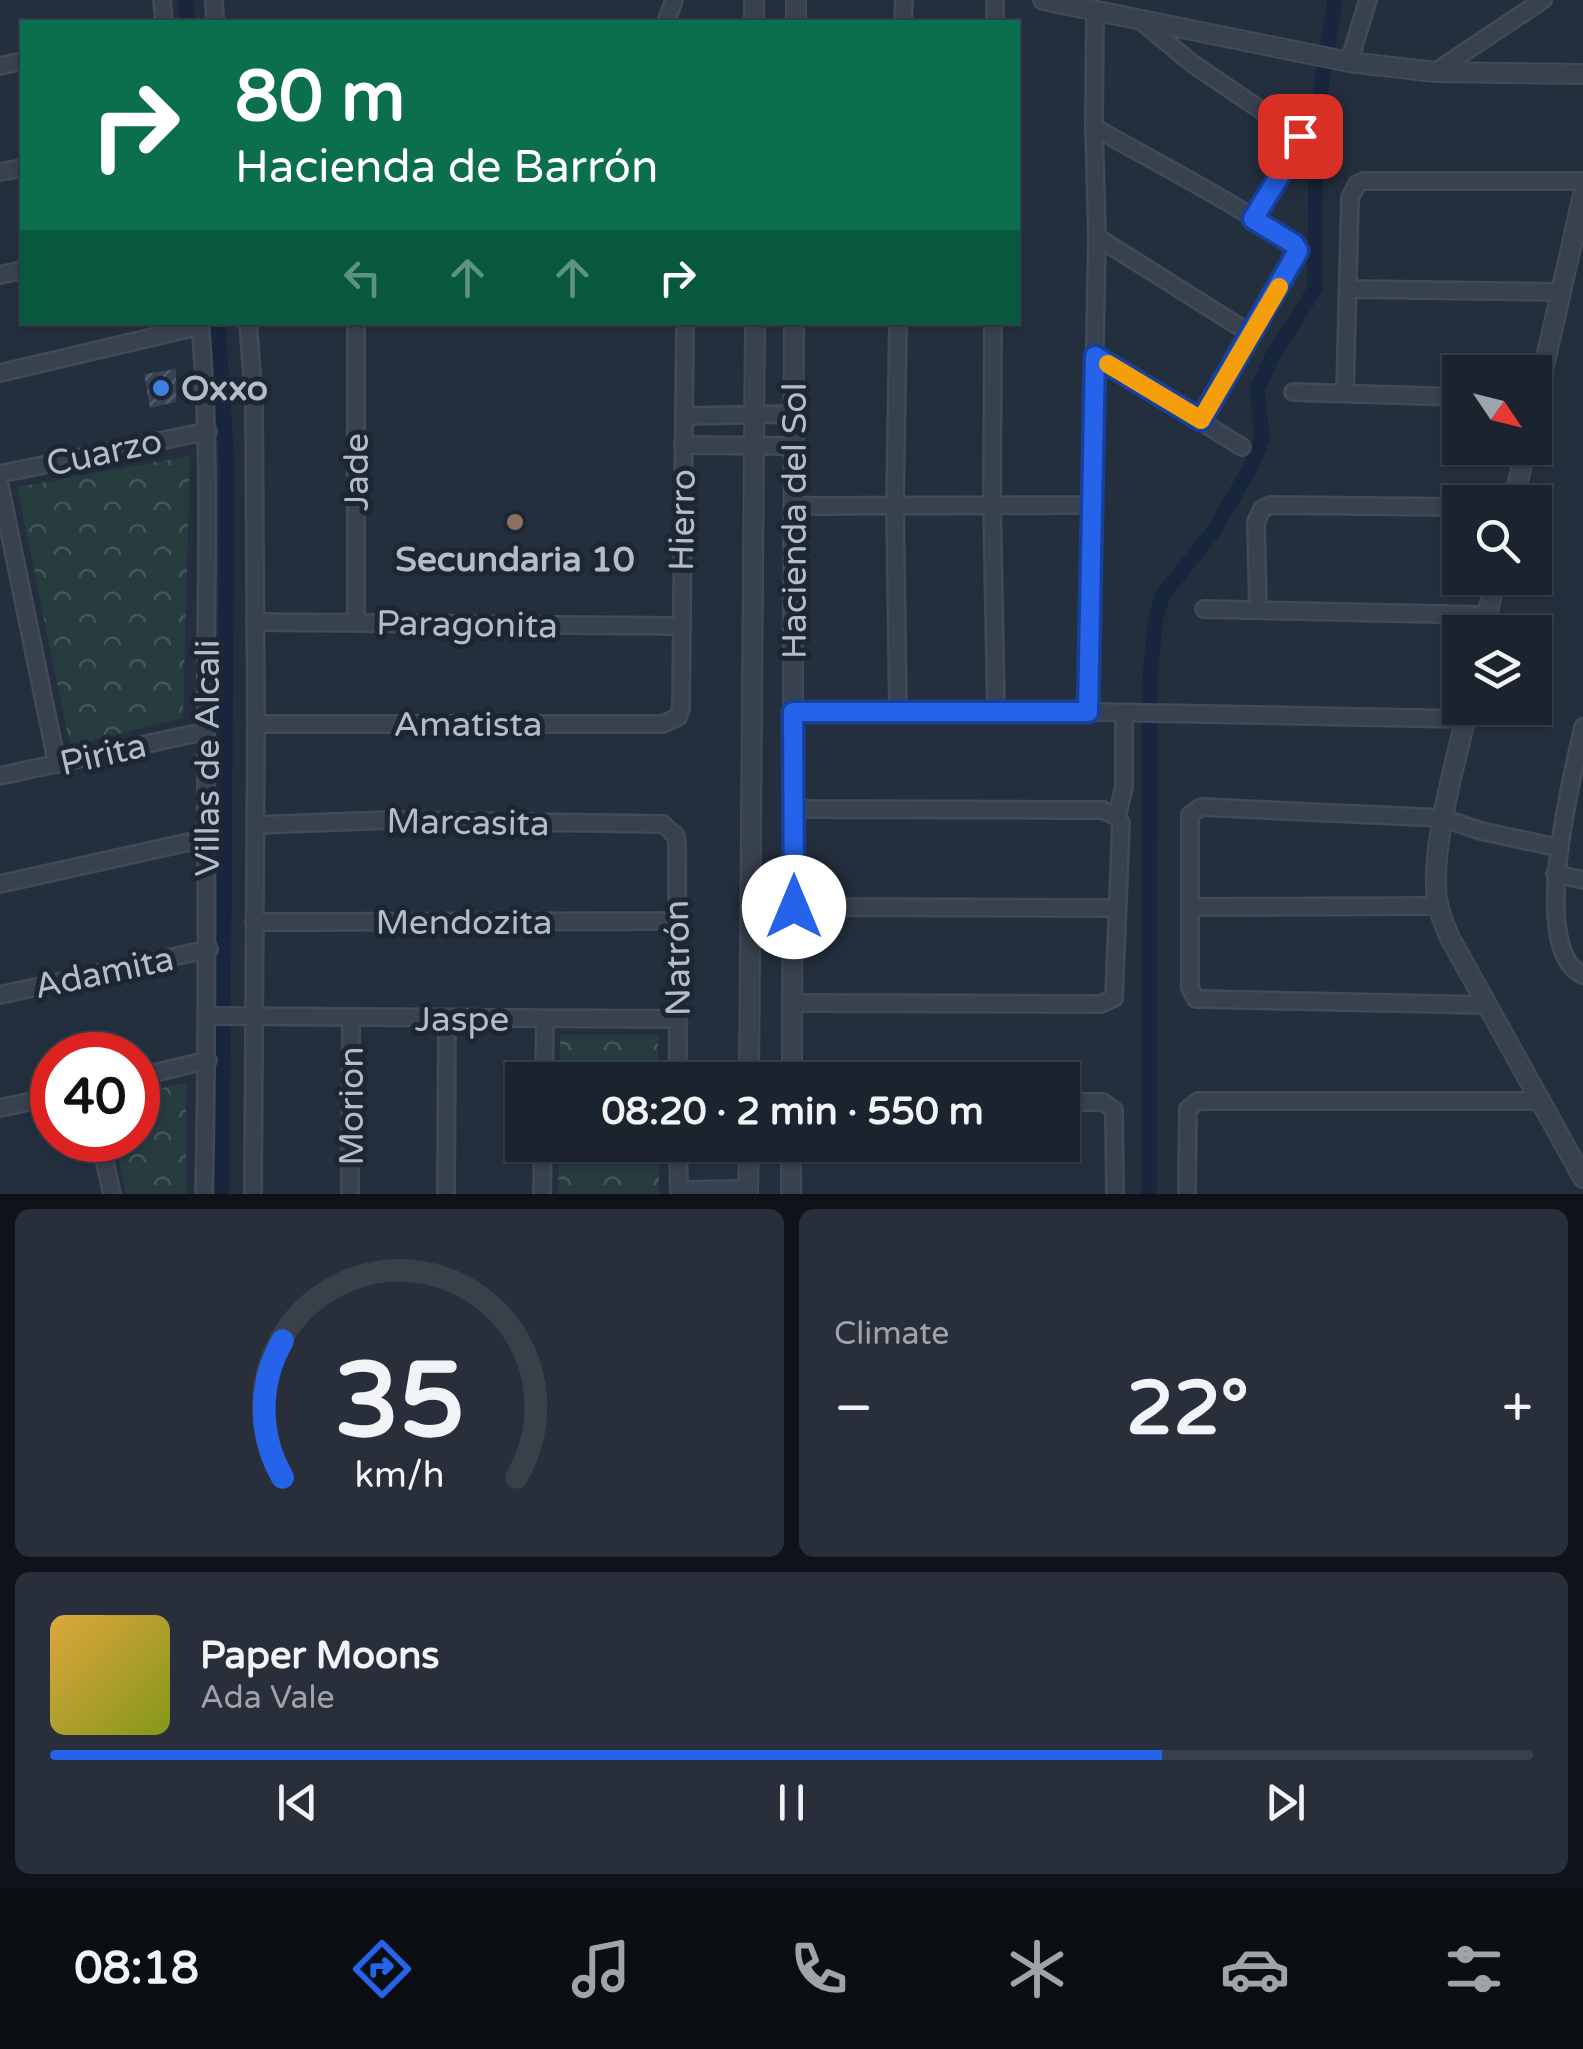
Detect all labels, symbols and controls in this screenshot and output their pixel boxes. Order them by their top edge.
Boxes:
text: 80 m [235,56,405,140]
icon: right [70,60,200,190]
pin [1258,94,1343,179]
icon: arrive [1273,109,1328,164]
text: Hacienda de Barrón [235,141,658,195]
icon: left [335,250,390,305]
icon: ahead [440,250,495,305]
icon: ahead [545,250,600,305]
icon: right [650,250,705,305]
north arrow [1442,355,1552,465]
map controls [1442,355,1552,725]
place label: Oxxo [181,368,268,410]
marker: Oxxo [150,377,172,399]
street label: Hacienda del Sol [774,383,816,659]
street label: Cuarzo [43,420,166,486]
street label: Jade [336,433,378,511]
street label: Hierro [661,469,705,571]
button: search [1442,485,1552,595]
marker: Secundaria 10 [504,511,526,533]
place label: Secundaria 10 [395,539,635,581]
street label: Paragonita [376,602,558,648]
button: layers [1442,615,1552,725]
street label: Villas de Alcali [187,639,229,877]
street label: Amatista [393,704,543,746]
street label: Pirita [56,725,150,785]
street label: Marcasita [386,801,550,845]
position arrow [742,855,846,959]
street label: Natrón [656,900,700,1016]
street label: Mendozita [376,902,553,944]
street label: Adamita [31,938,178,1008]
street label: Jaspe [415,999,509,1041]
speed limit sign: 40 [30,1032,160,1162]
street label: Morion [331,1046,373,1166]
text: 08:20 · 2 min · 550 m [601,1089,984,1135]
text: Climate [834,1315,949,1353]
text: 35 [334,1340,465,1465]
text: 22° [1126,1364,1249,1454]
text: − [834,1376,873,1442]
text: + [1502,1376,1533,1442]
text: km/h [355,1454,444,1497]
text: Paper Moons [200,1633,440,1679]
text: Ada Vale [200,1679,335,1717]
icon: previous [270,1775,325,1830]
icon: pause [764,1775,819,1830]
icon: next [1258,1775,1313,1830]
icon: directions [347,1934,417,2004]
icon: music [566,1934,636,2004]
icon: phone [784,1934,854,2004]
icon: climate [1002,1934,1072,2004]
icon: car [1220,1934,1290,2004]
icon: filters [1439,1934,1509,2004]
text: 08:18 [74,1942,199,1996]

